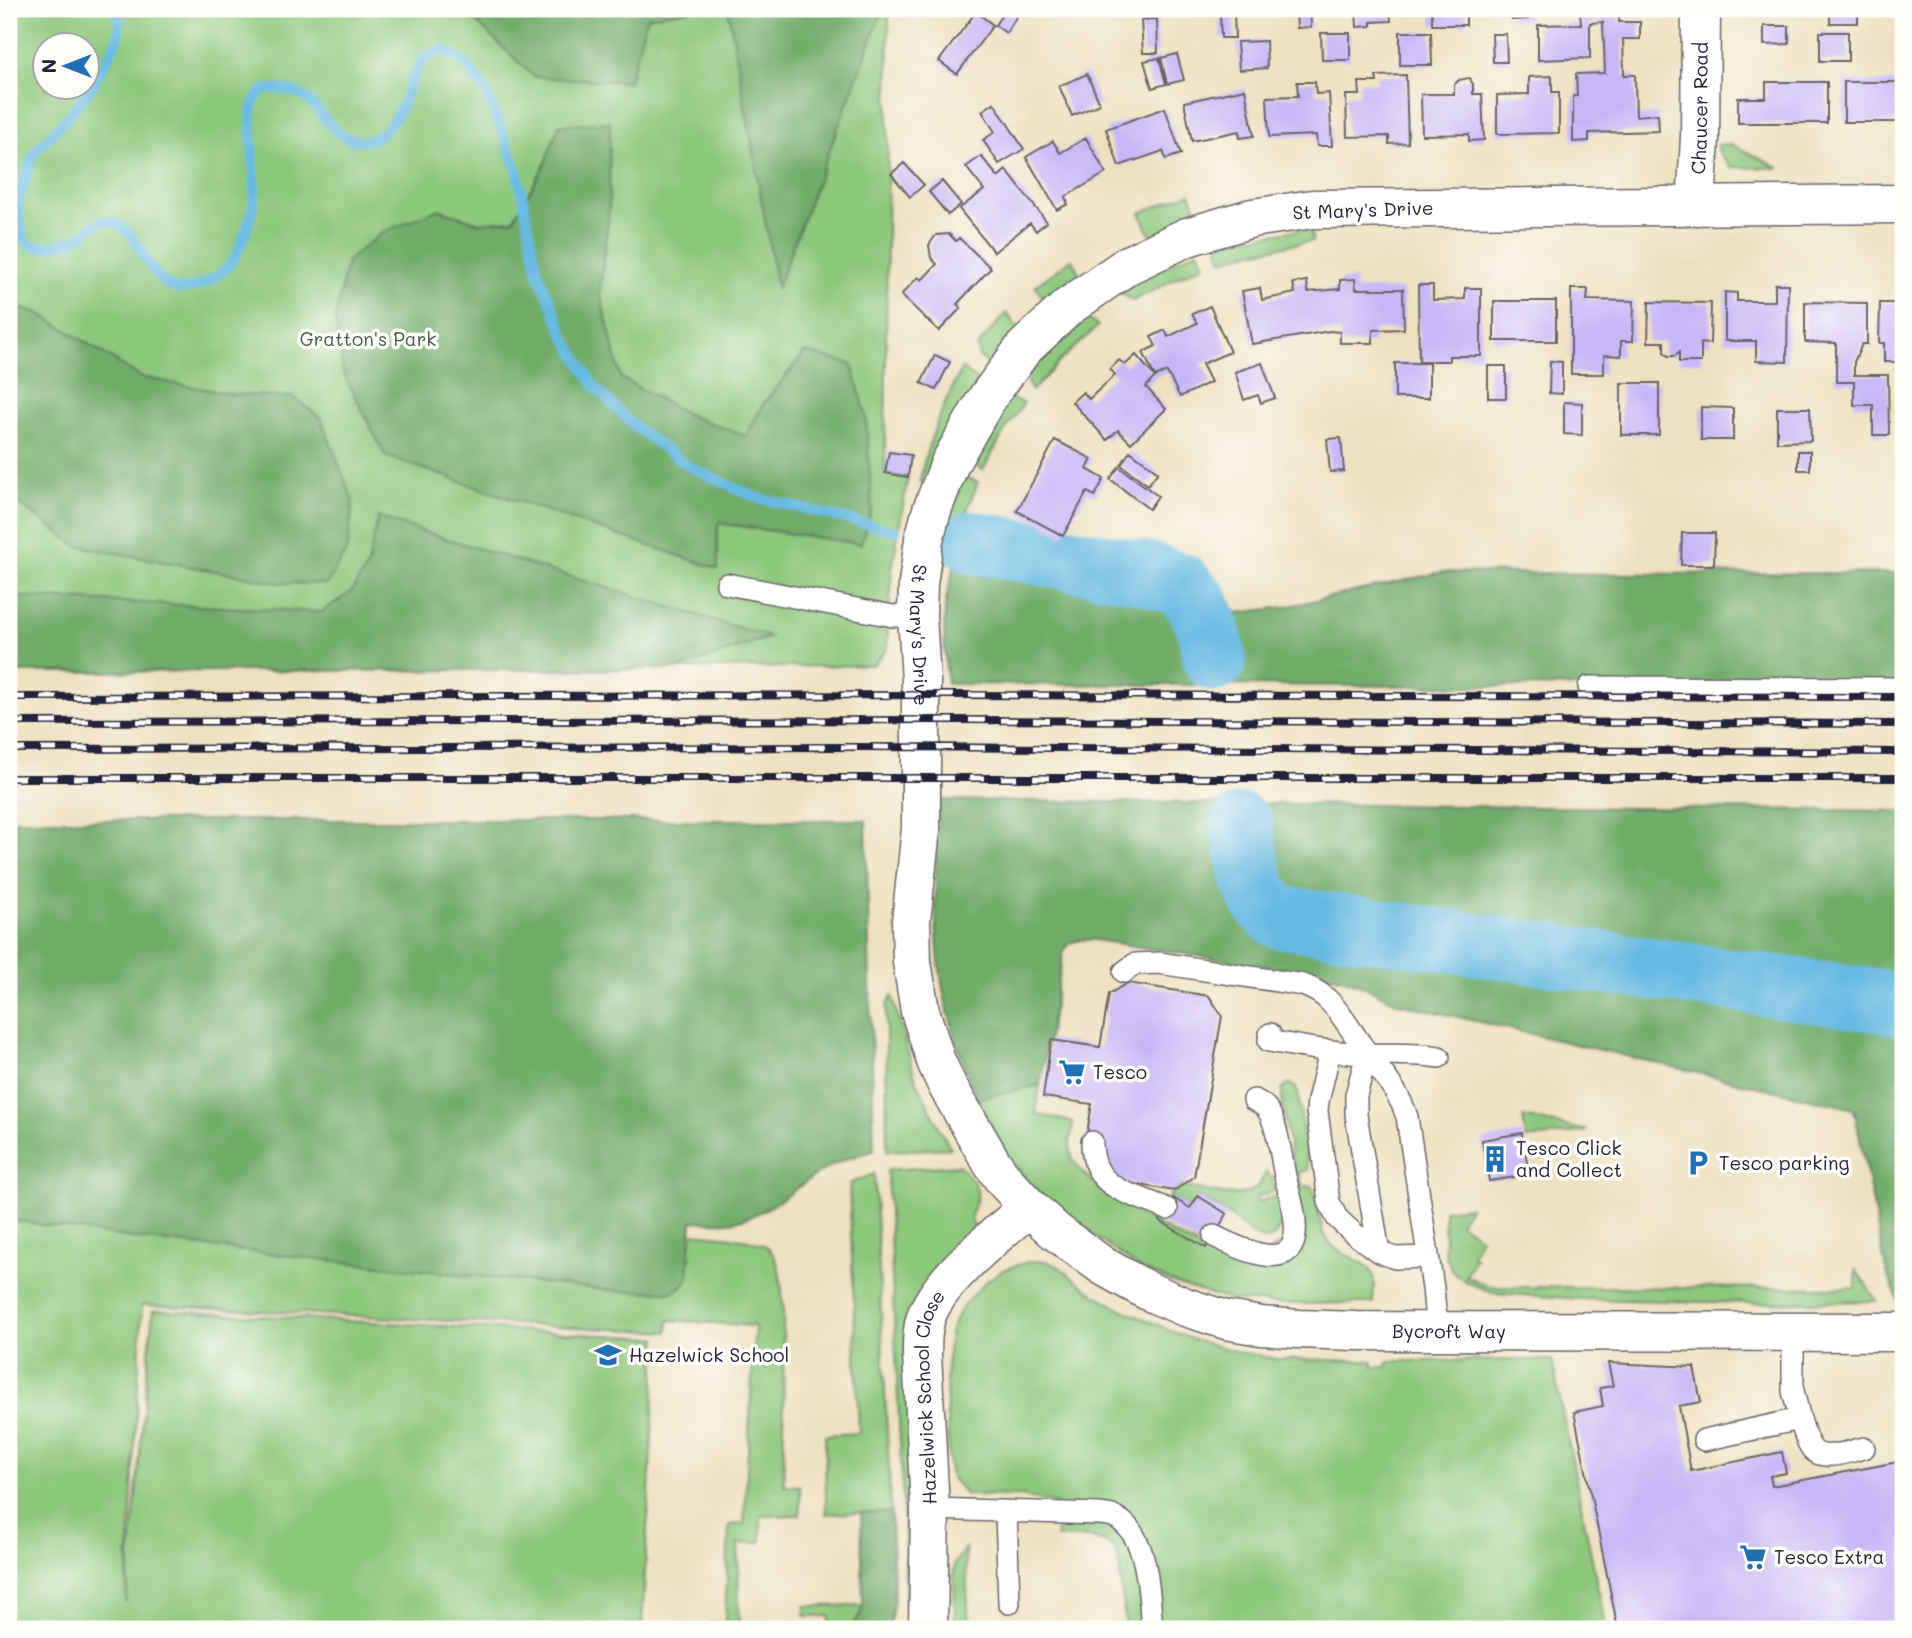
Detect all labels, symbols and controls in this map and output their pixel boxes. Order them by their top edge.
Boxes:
north arrow [32,32,102,102]
street label: Chaucer Road [1685,42,1713,175]
text: N [36,59,61,73]
street label: St Mary's Drive [1292,195,1434,224]
park label: Gratton's Park [300,326,436,351]
street label: St Mary's Drive [905,563,934,706]
supermarket icon: Tesco [1057,1057,1087,1087]
place label: Tesco [1093,1059,1147,1084]
place label: Tesco Click and Collect [1516,1135,1622,1182]
building icon: Tesco Click and Collect [1480,1144,1510,1174]
parking icon: Tesco parking [1683,1148,1713,1178]
place label: Tesco parking [1719,1150,1850,1175]
street label: Hazelwick School Close [909,1284,950,1505]
street label: Bycroft Way [1392,1318,1506,1343]
school or university icon: Hazelwick School [593,1340,623,1370]
place label: Hazelwick School [629,1342,789,1367]
supermarket icon: Tesco Extra [1738,1542,1768,1572]
place label: Tesco Extra [1774,1544,1884,1569]

